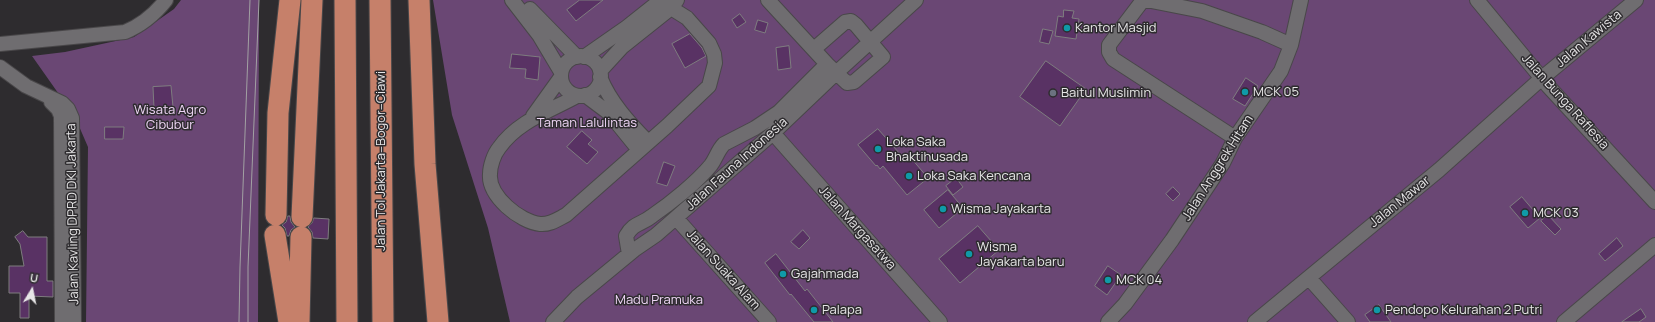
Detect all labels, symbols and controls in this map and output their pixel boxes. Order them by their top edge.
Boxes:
street label: Jalan Kawista [1553,7,1625,71]
place label: Kantor Masjid [1075,20,1157,36]
marker: Kantor Masjid [1062,23,1072,33]
street label: Jalan Bunga Raflesia [1518,51,1612,153]
street label: Jalan Tol Jakarta–Bogor–Ciawi [373,71,389,251]
place label: MCK 05 [1253,84,1299,100]
place label: Baitul Muslimin [1061,85,1151,101]
marker: MCK 05 [1240,87,1250,97]
marker: Baitul Muslimin [1048,88,1058,98]
park label: Wisata Agro Cibubur [134,102,206,133]
street label: Jalan Anggrek Hitam [1179,112,1257,224]
street label: Jalan Fauna Indonesia [683,114,791,214]
park label: Taman Lalulintas [537,115,637,131]
street label: Jalan Kavling DPRD DKI Jakarta [64,123,82,305]
place label: Loka Saka Bhaktihusada [886,134,968,165]
marker: Loka Saka Bhaktihusada [873,144,883,154]
place label: Loka Saka Kencana [917,168,1031,184]
marker: Loka Saka Kencana [904,171,914,181]
street label: Jalan Mawar [1367,173,1433,231]
street label: Jalan Margasatwa [815,183,899,273]
place label: Wisma Jayakarta [951,201,1051,217]
marker: Wisma Jayakarta [938,204,948,214]
place label: MCK 03 [1533,205,1579,221]
marker: MCK 03 [1520,208,1530,218]
street label: Jalan Suaka Alam [683,227,763,313]
place label: Wisma Jayakarta baru [977,239,1064,270]
marker: Wisma Jayakarta baru [964,249,974,259]
place label: Gajahmada [791,266,859,282]
marker: Gajahmada [778,269,788,279]
north arrow [12,270,52,310]
text: U [29,270,39,286]
place label: MCK 04 [1116,272,1162,288]
marker: MCK 04 [1103,275,1113,285]
park label: Madu Pramuka [615,292,703,308]
place label: Palapa [822,302,862,318]
place label: Pendopo Kelurahan 2 Putri [1385,302,1542,318]
marker: Palapa [809,305,819,315]
marker: Pendopo Kelurahan 2 Putri [1372,305,1382,315]

